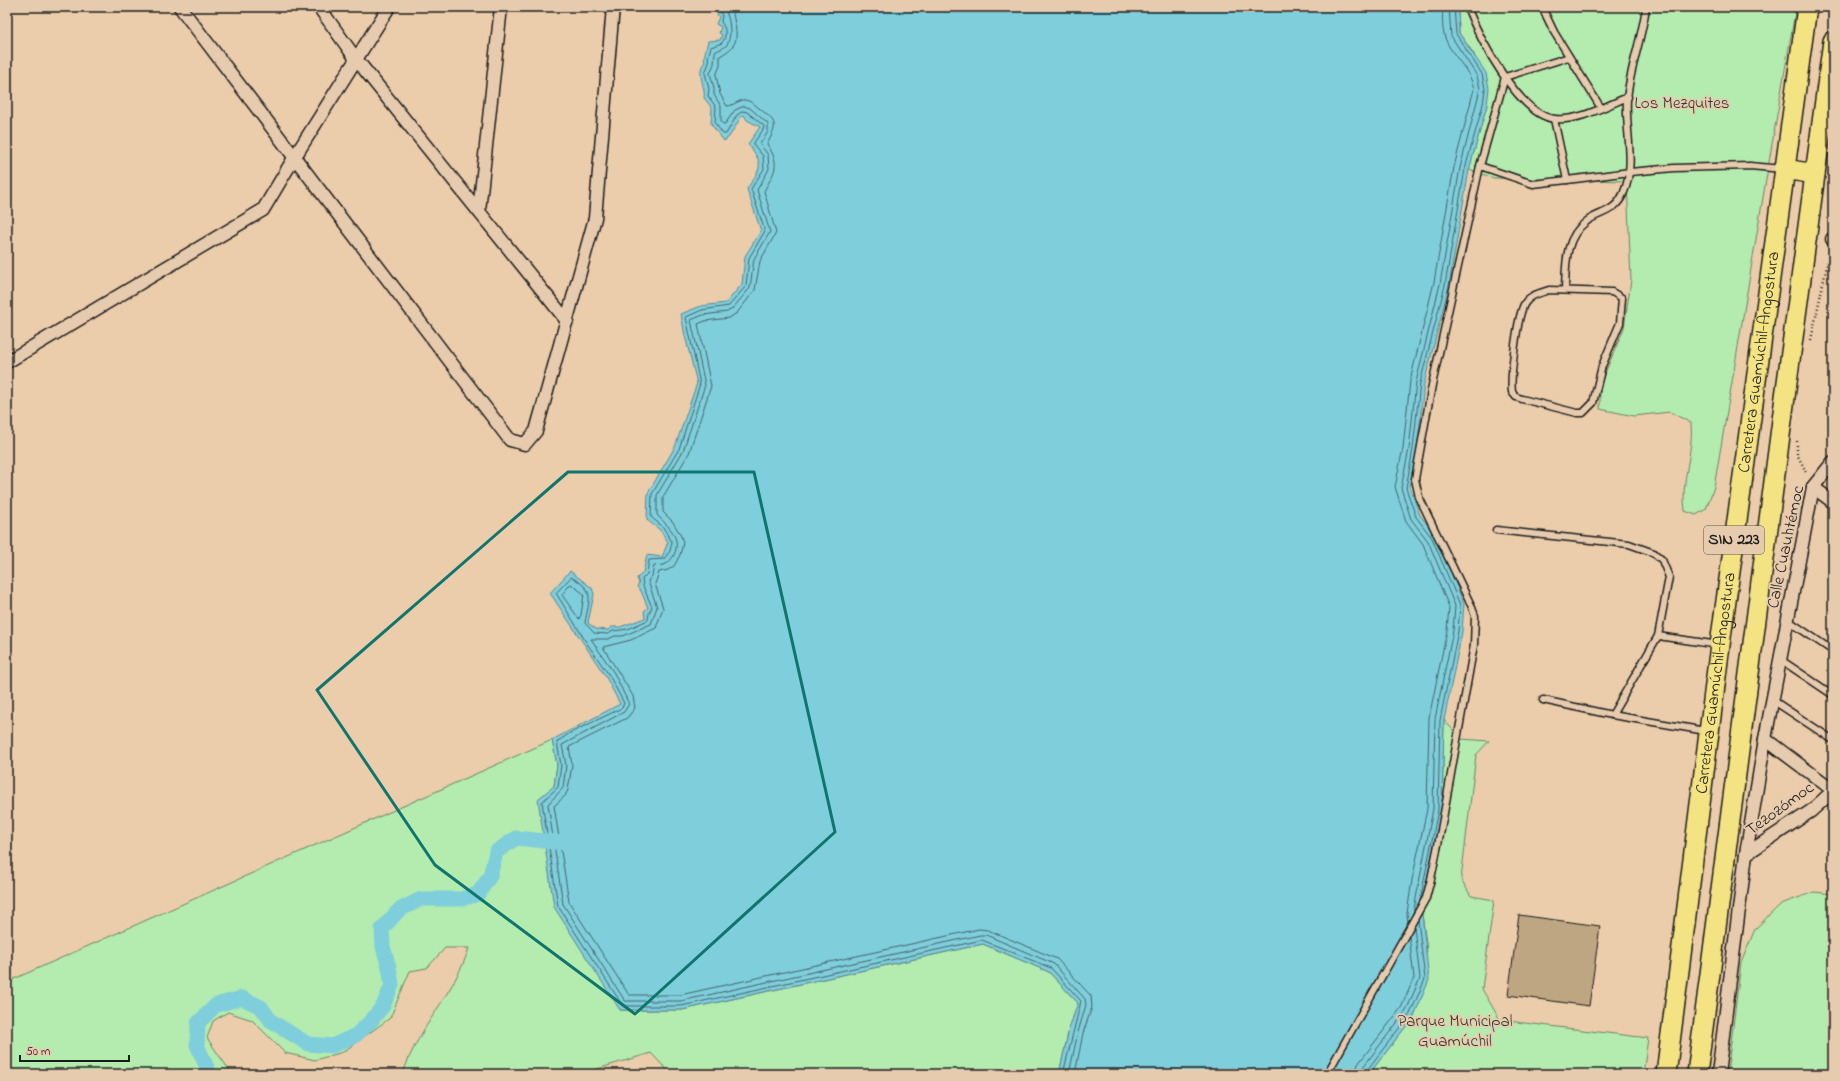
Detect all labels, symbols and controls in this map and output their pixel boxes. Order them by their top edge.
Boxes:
park label: Los Mezquites [1635,91,1729,116]
street label: Carretera Guamúchil-Angostura [1731,250,1786,474]
street label: Calle Cuauhtémoc [1761,483,1811,611]
road number: SIN 223 [1704,526,1764,554]
street label: Carretera Guamúchil-Angostura [1689,571,1742,795]
street label: Tezozómoc [1741,775,1820,842]
park label: Parque Municipal Guamúchil [1397,1009,1513,1054]
scale bar [20,1037,129,1063]
text: 50 m [26,1043,50,1061]

